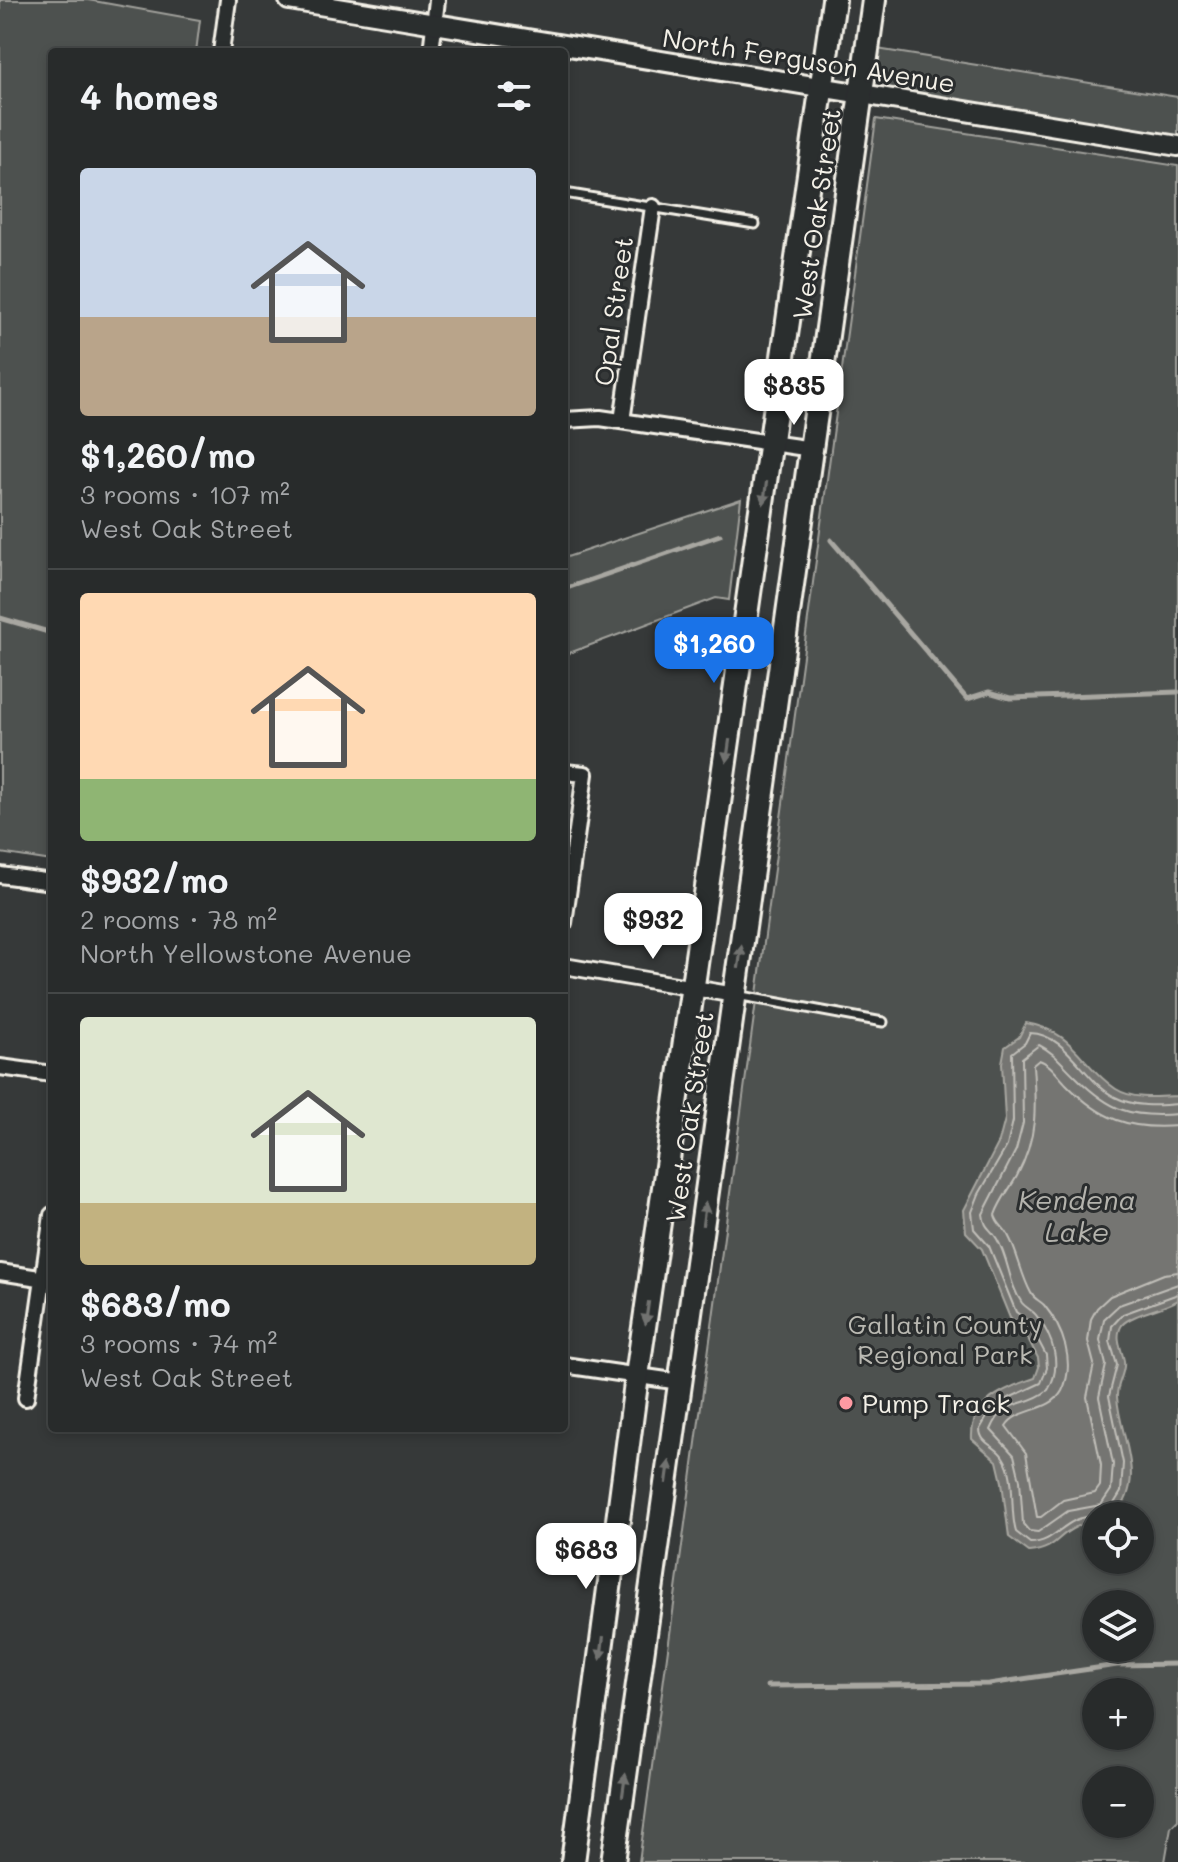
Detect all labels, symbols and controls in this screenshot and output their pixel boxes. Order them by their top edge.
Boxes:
street label: North Ferguson Avenue [660,20,958,100]
text: 4 homes [80,74,219,119]
icon: filters [492,74,536,118]
street label: West Oak Street [784,106,848,322]
icon: home [236,220,380,364]
street label: Opal Street [586,234,640,388]
pin: $835 [747,359,841,427]
text: $835 [763,368,825,402]
text: $1,260/mo [80,432,255,477]
text: 3 rooms · 107 m² [80,477,290,511]
one-way arrow [758,481,771,506]
text: West Oak Street [80,511,293,545]
pin: $1,260 [649,617,779,685]
text: $1,260 [673,626,755,660]
icon: home [236,645,380,789]
one-way arrow [721,738,734,763]
text: $932/mo [80,857,228,902]
pin: $932 [606,893,700,961]
text: 2 rooms · 78 m² [80,902,277,936]
text: $932 [622,902,684,936]
text: North Yellowstone Avenue [80,936,412,970]
one-way arrow [734,944,747,969]
street label: West Oak Street [657,1009,721,1225]
icon: home [236,1069,380,1213]
water label: Kendena Lake [1018,1181,1136,1249]
one-way arrow [698,1201,711,1226]
text: $683/mo [80,1281,231,1326]
one-way arrow [640,1300,653,1325]
park label: Gallatin County Regional Park [848,1307,1042,1371]
text: 3 rooms · 74 m² [80,1326,277,1360]
text: West Oak Street [80,1360,293,1394]
place label: Pump Track [862,1386,1010,1420]
marker: Pump Track [837,1394,855,1412]
one-way arrow [661,1459,674,1484]
map controls [1082,1502,1154,1838]
button: locate [1082,1502,1154,1574]
pin: $683 [539,1523,633,1591]
text: $683 [554,1532,618,1566]
button: layers [1082,1590,1154,1662]
one-way arrow [595,1636,608,1661]
button: + [1082,1678,1154,1750]
button: − [1082,1766,1154,1838]
one-way arrow [618,1772,631,1797]

